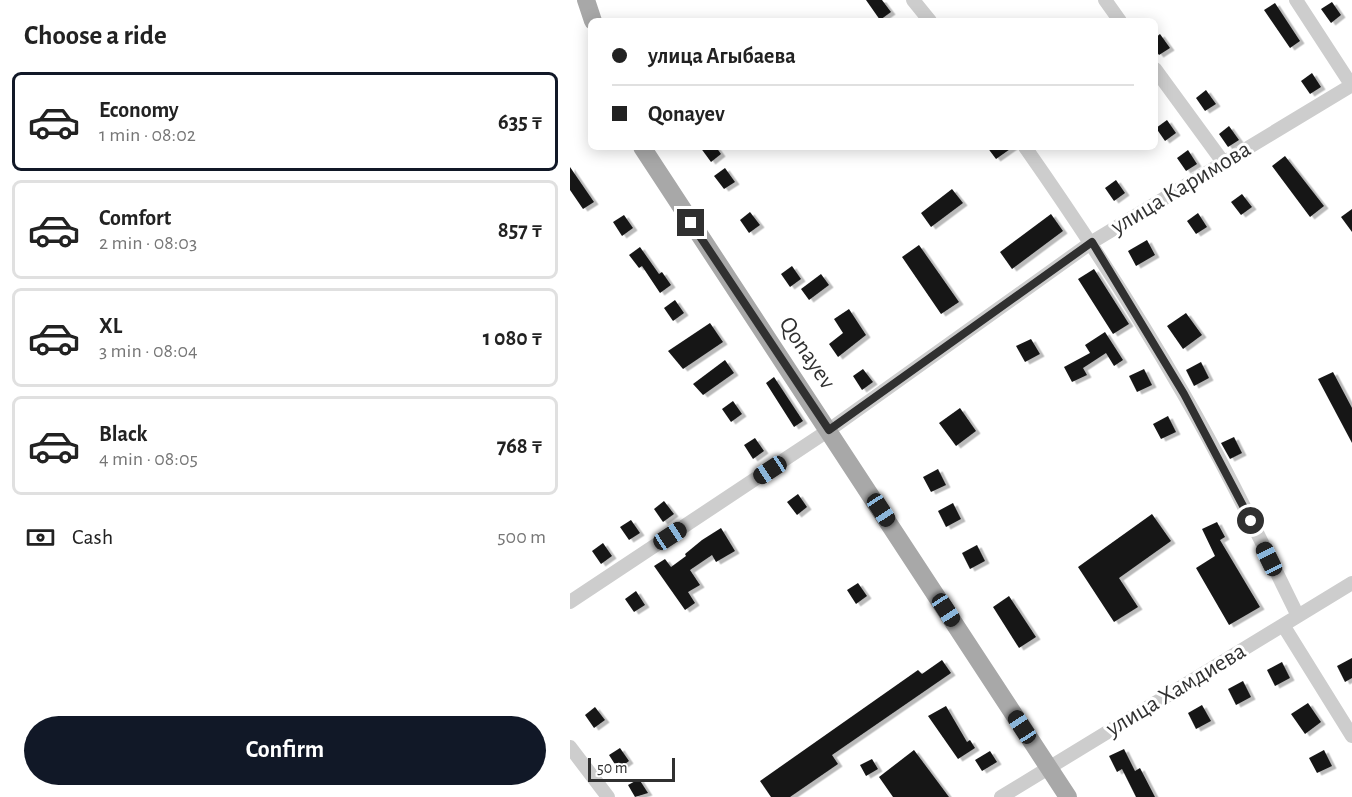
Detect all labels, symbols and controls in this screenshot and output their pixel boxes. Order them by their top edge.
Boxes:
text: Choose a ride [24,22,167,49]
text: улица Агыбаева [648,45,796,67]
icon: car [27,95,81,149]
text: Economy [99,99,179,121]
text: Qonayev [648,103,725,125]
text: 635 ₸ [498,111,543,133]
text: 1 min · 08:02 [99,125,196,145]
street label: улица Каримова [1106,137,1255,240]
icon: car [27,203,81,257]
text: Comfort [99,207,171,229]
route end [677,209,704,236]
text: 857 ₸ [498,219,543,241]
text: 2 min · 08:03 [99,233,197,253]
icon: car [27,311,81,365]
street label: Qonayev [774,313,840,393]
text: XL [99,315,122,337]
text: 1 080 ₸ [483,327,543,349]
text: 3 min · 08:04 [99,341,198,361]
icon: car [27,419,81,473]
text: Black [99,423,147,445]
text: 768 ₸ [497,435,543,457]
text: 4 min · 08:05 [99,449,198,469]
car [750,453,790,487]
car [864,490,898,530]
route start [1237,507,1264,534]
car [650,519,690,553]
icon: cash [24,521,57,554]
text: Cash [72,526,113,548]
text: 500 m [497,527,546,547]
car [1253,539,1285,579]
car [929,590,963,630]
street label: улица Хамдиева [1101,639,1250,742]
car [1005,707,1039,747]
button: Confirm [24,716,546,785]
scale bar [588,755,675,782]
text: 50 m [597,760,628,776]

